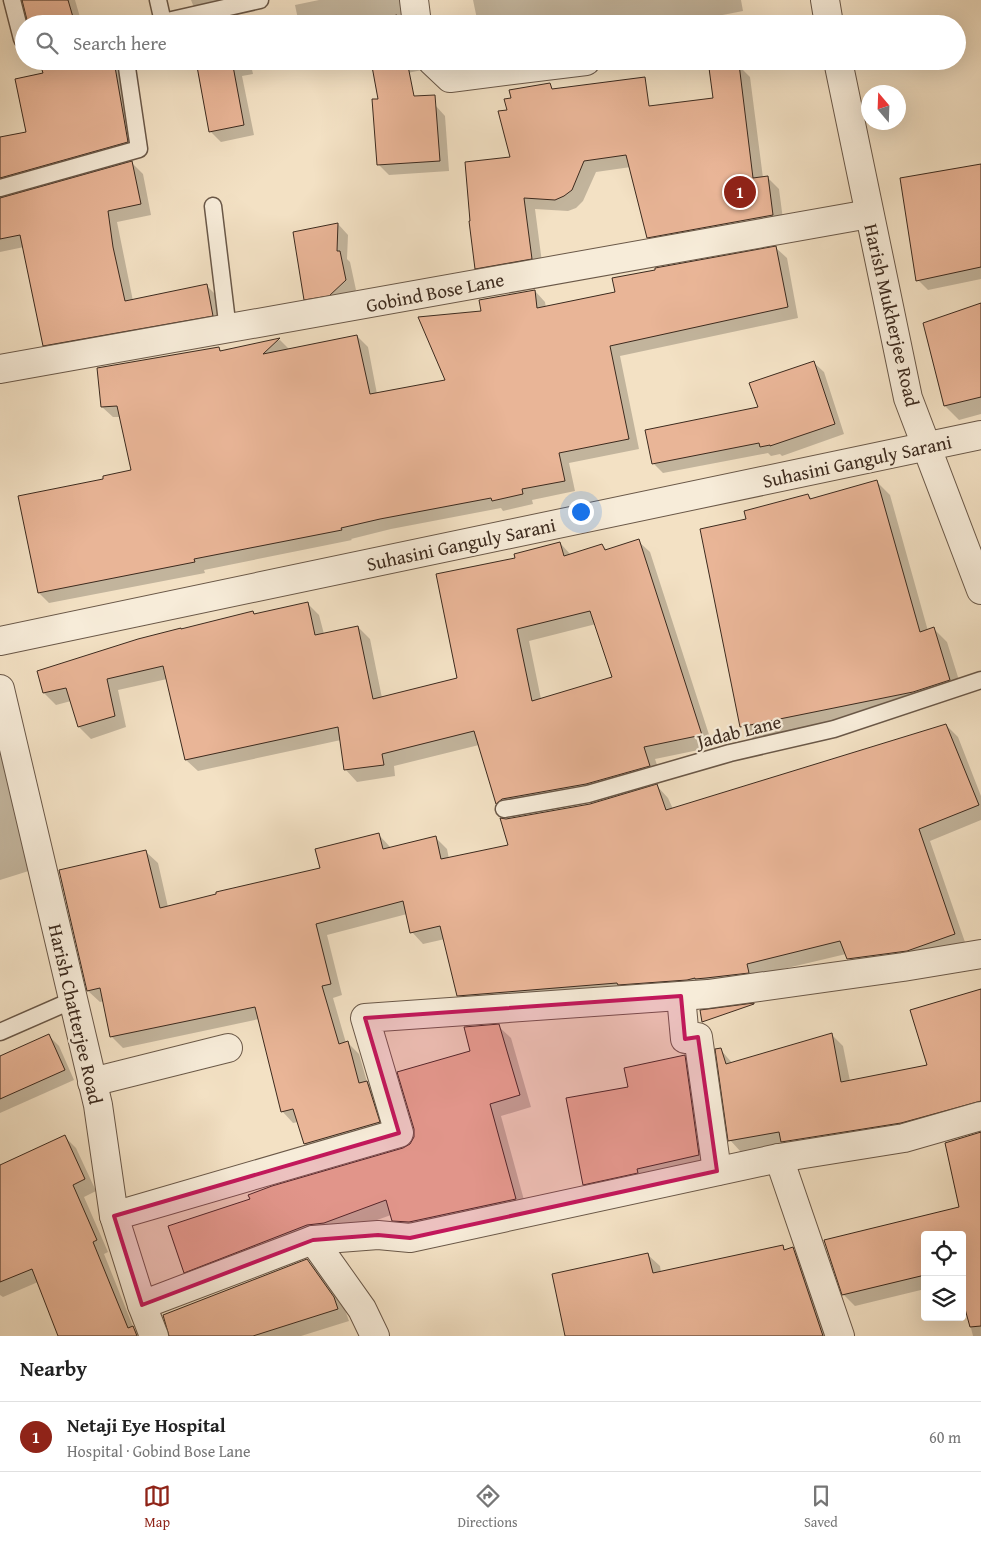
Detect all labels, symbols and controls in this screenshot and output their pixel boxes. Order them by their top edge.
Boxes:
search box [15,15,966,70]
icon: search [33,29,61,57]
text: Search here [73,29,167,57]
north arrow [861,85,906,130]
pin: 1 [724,173,756,211]
street label: Harish Mukherjee Road [857,221,927,410]
street label: Gobind Bose Lane [364,265,506,319]
street label: Suhasini Ganguly Sarani [760,427,954,495]
your location [568,499,594,525]
street label: Suhasini Ganguly Sarani [364,510,558,578]
street label: Jadab Lane [692,707,784,755]
street label: Harish Chatterjee Road [42,921,111,1108]
map controls [921,1231,966,1321]
button: locate [921,1231,966,1276]
button: layers [921,1276,966,1321]
text: Nearby [20,1353,87,1384]
text: Netaji Eye Hospital [67,1411,226,1439]
text: 1 [32,1425,40,1449]
text: 60 m [929,1425,961,1449]
text: Hospital · Gobind Bose Lane [67,1439,251,1463]
tab: Map [143,1482,171,1532]
tab: Directions [457,1482,518,1532]
tab: Saved [804,1482,838,1532]

